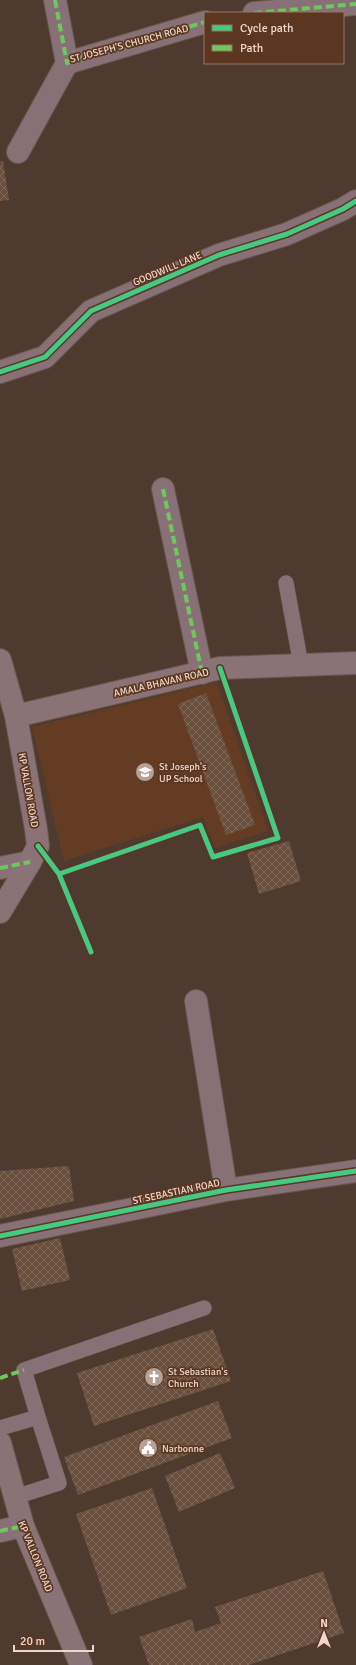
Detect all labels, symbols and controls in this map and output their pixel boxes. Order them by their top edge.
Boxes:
legend [204,12,344,64]
text: Cycle path [240,21,293,36]
street label: ST JOSEPH'S CHURCH ROAD [69,22,190,66]
text: Path [240,41,263,56]
street label: GOODWILL LANE [131,249,204,289]
street label: AMALA BHAVAN ROAD [112,666,210,700]
street label: KP VALLON ROAD [16,752,40,829]
school or university icon: St Joseph's UP School [134,761,156,783]
place label: St Joseph's UP School [159,761,207,785]
street label: ST SEBASTIAN ROAD [131,1177,221,1207]
church icon: St Sebastian's Church [143,1366,165,1388]
place label: St Sebastian's Church [168,1366,228,1390]
public building icon: Narbonne [137,1437,159,1459]
place label: Narbonne [162,1443,204,1455]
street label: KP VALLON ROAD [15,1519,55,1594]
north arrow [304,1613,344,1653]
text: N [320,1617,328,1630]
scale bar [14,1627,93,1653]
text: 20 m [20,1634,45,1649]

